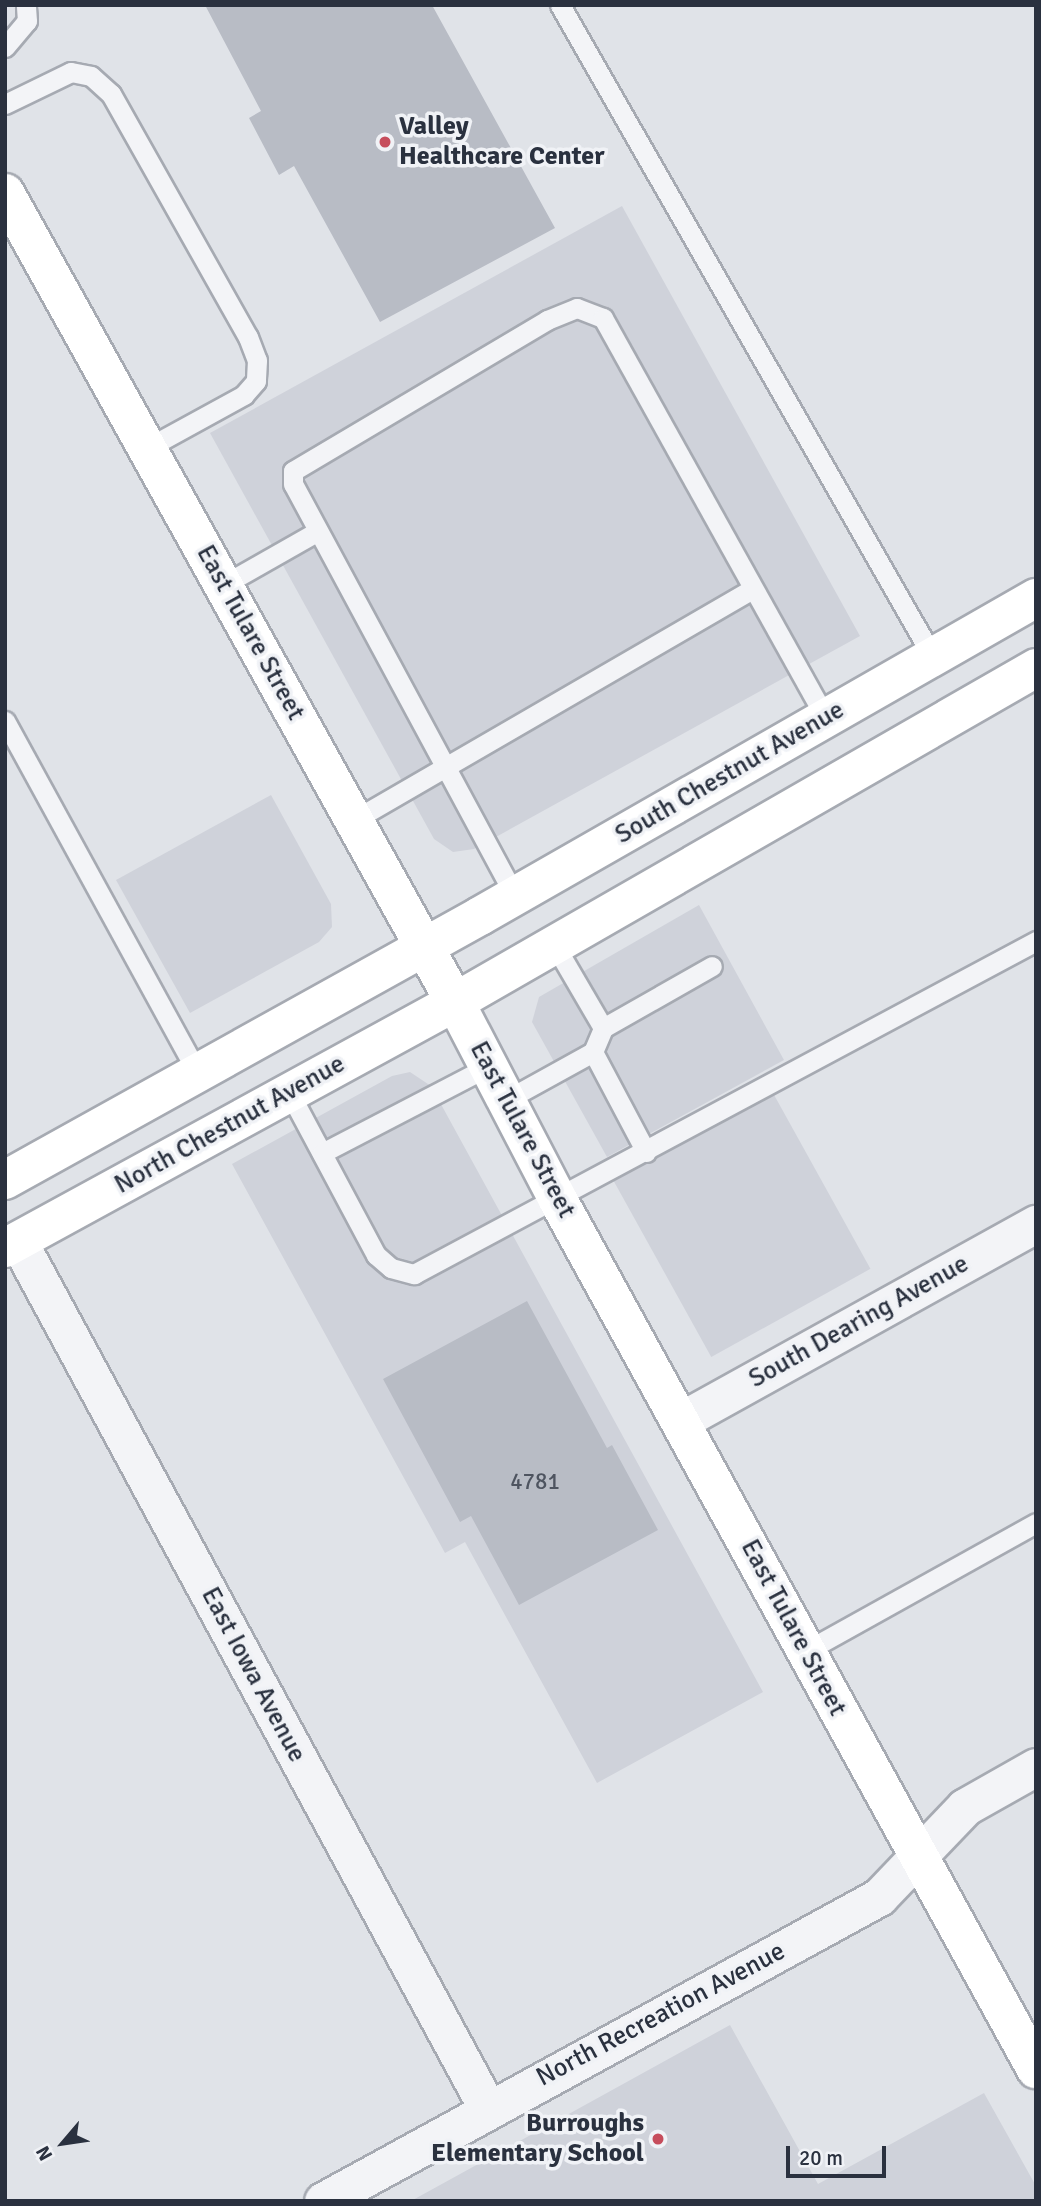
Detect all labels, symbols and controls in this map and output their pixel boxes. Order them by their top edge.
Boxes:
place label: Valley Healthcare Center [399,111,605,172]
marker: Valley Healthcare Center [377,134,393,150]
street label: East Tulare Street [189,540,311,726]
street label: South Chestnut Avenue [610,695,850,851]
street label: East Tulare Street [462,1037,582,1223]
street label: North Chestnut Avenue [110,1049,350,1201]
street label: South Dearing Avenue [744,1249,974,1395]
house number: 4781 [510,1468,560,1496]
street label: East Tulare Street [733,1535,853,1721]
street label: East Iowa Avenue [194,1582,312,1768]
street label: North Recreation Avenue [531,1936,791,2094]
north arrow [28,2108,98,2178]
place label: Burroughs Elementary School [431,2108,644,2170]
marker: Burroughs Elementary School [650,2131,666,2147]
scale bar [789,2132,889,2176]
text: N [31,2142,58,2165]
text: 20 m [799,2145,843,2171]

